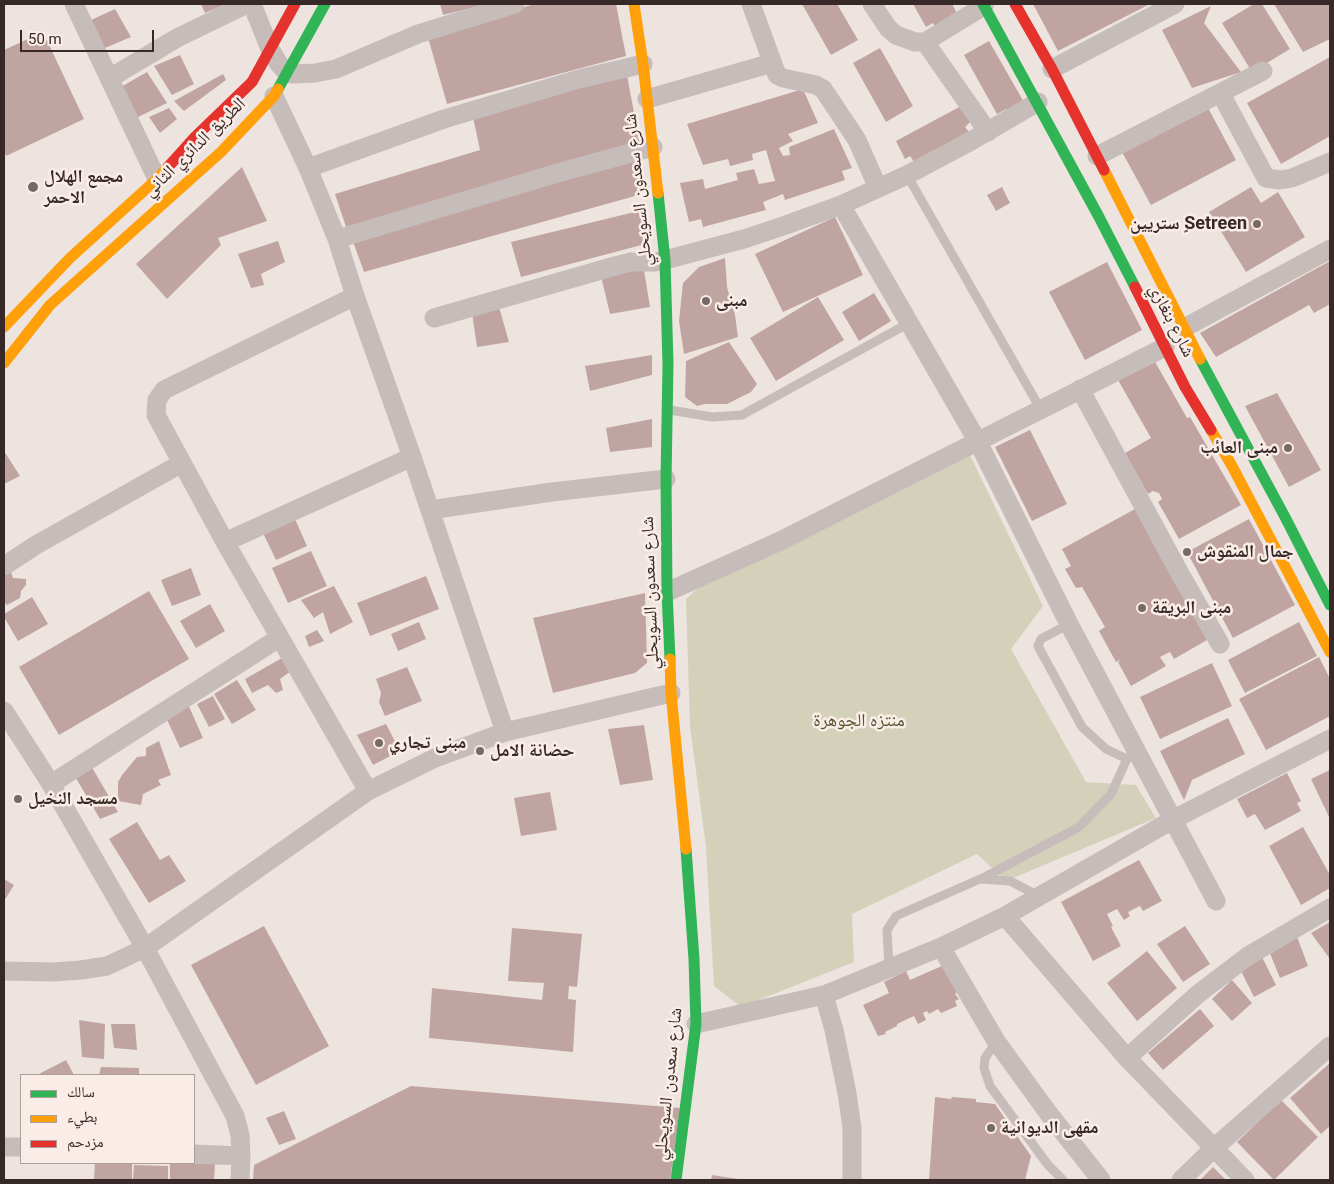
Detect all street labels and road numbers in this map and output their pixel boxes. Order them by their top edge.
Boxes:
street label: الطريق الدائري الثاني [139,94,251,202]
street label: شارع سعدون السويحلي [620,113,658,267]
street label: شارع بنغازي [1143,281,1199,361]
street label: شارع سعدون السويحلي [638,516,664,670]
street label: شارع سعدون السويحلي [650,1007,688,1161]

